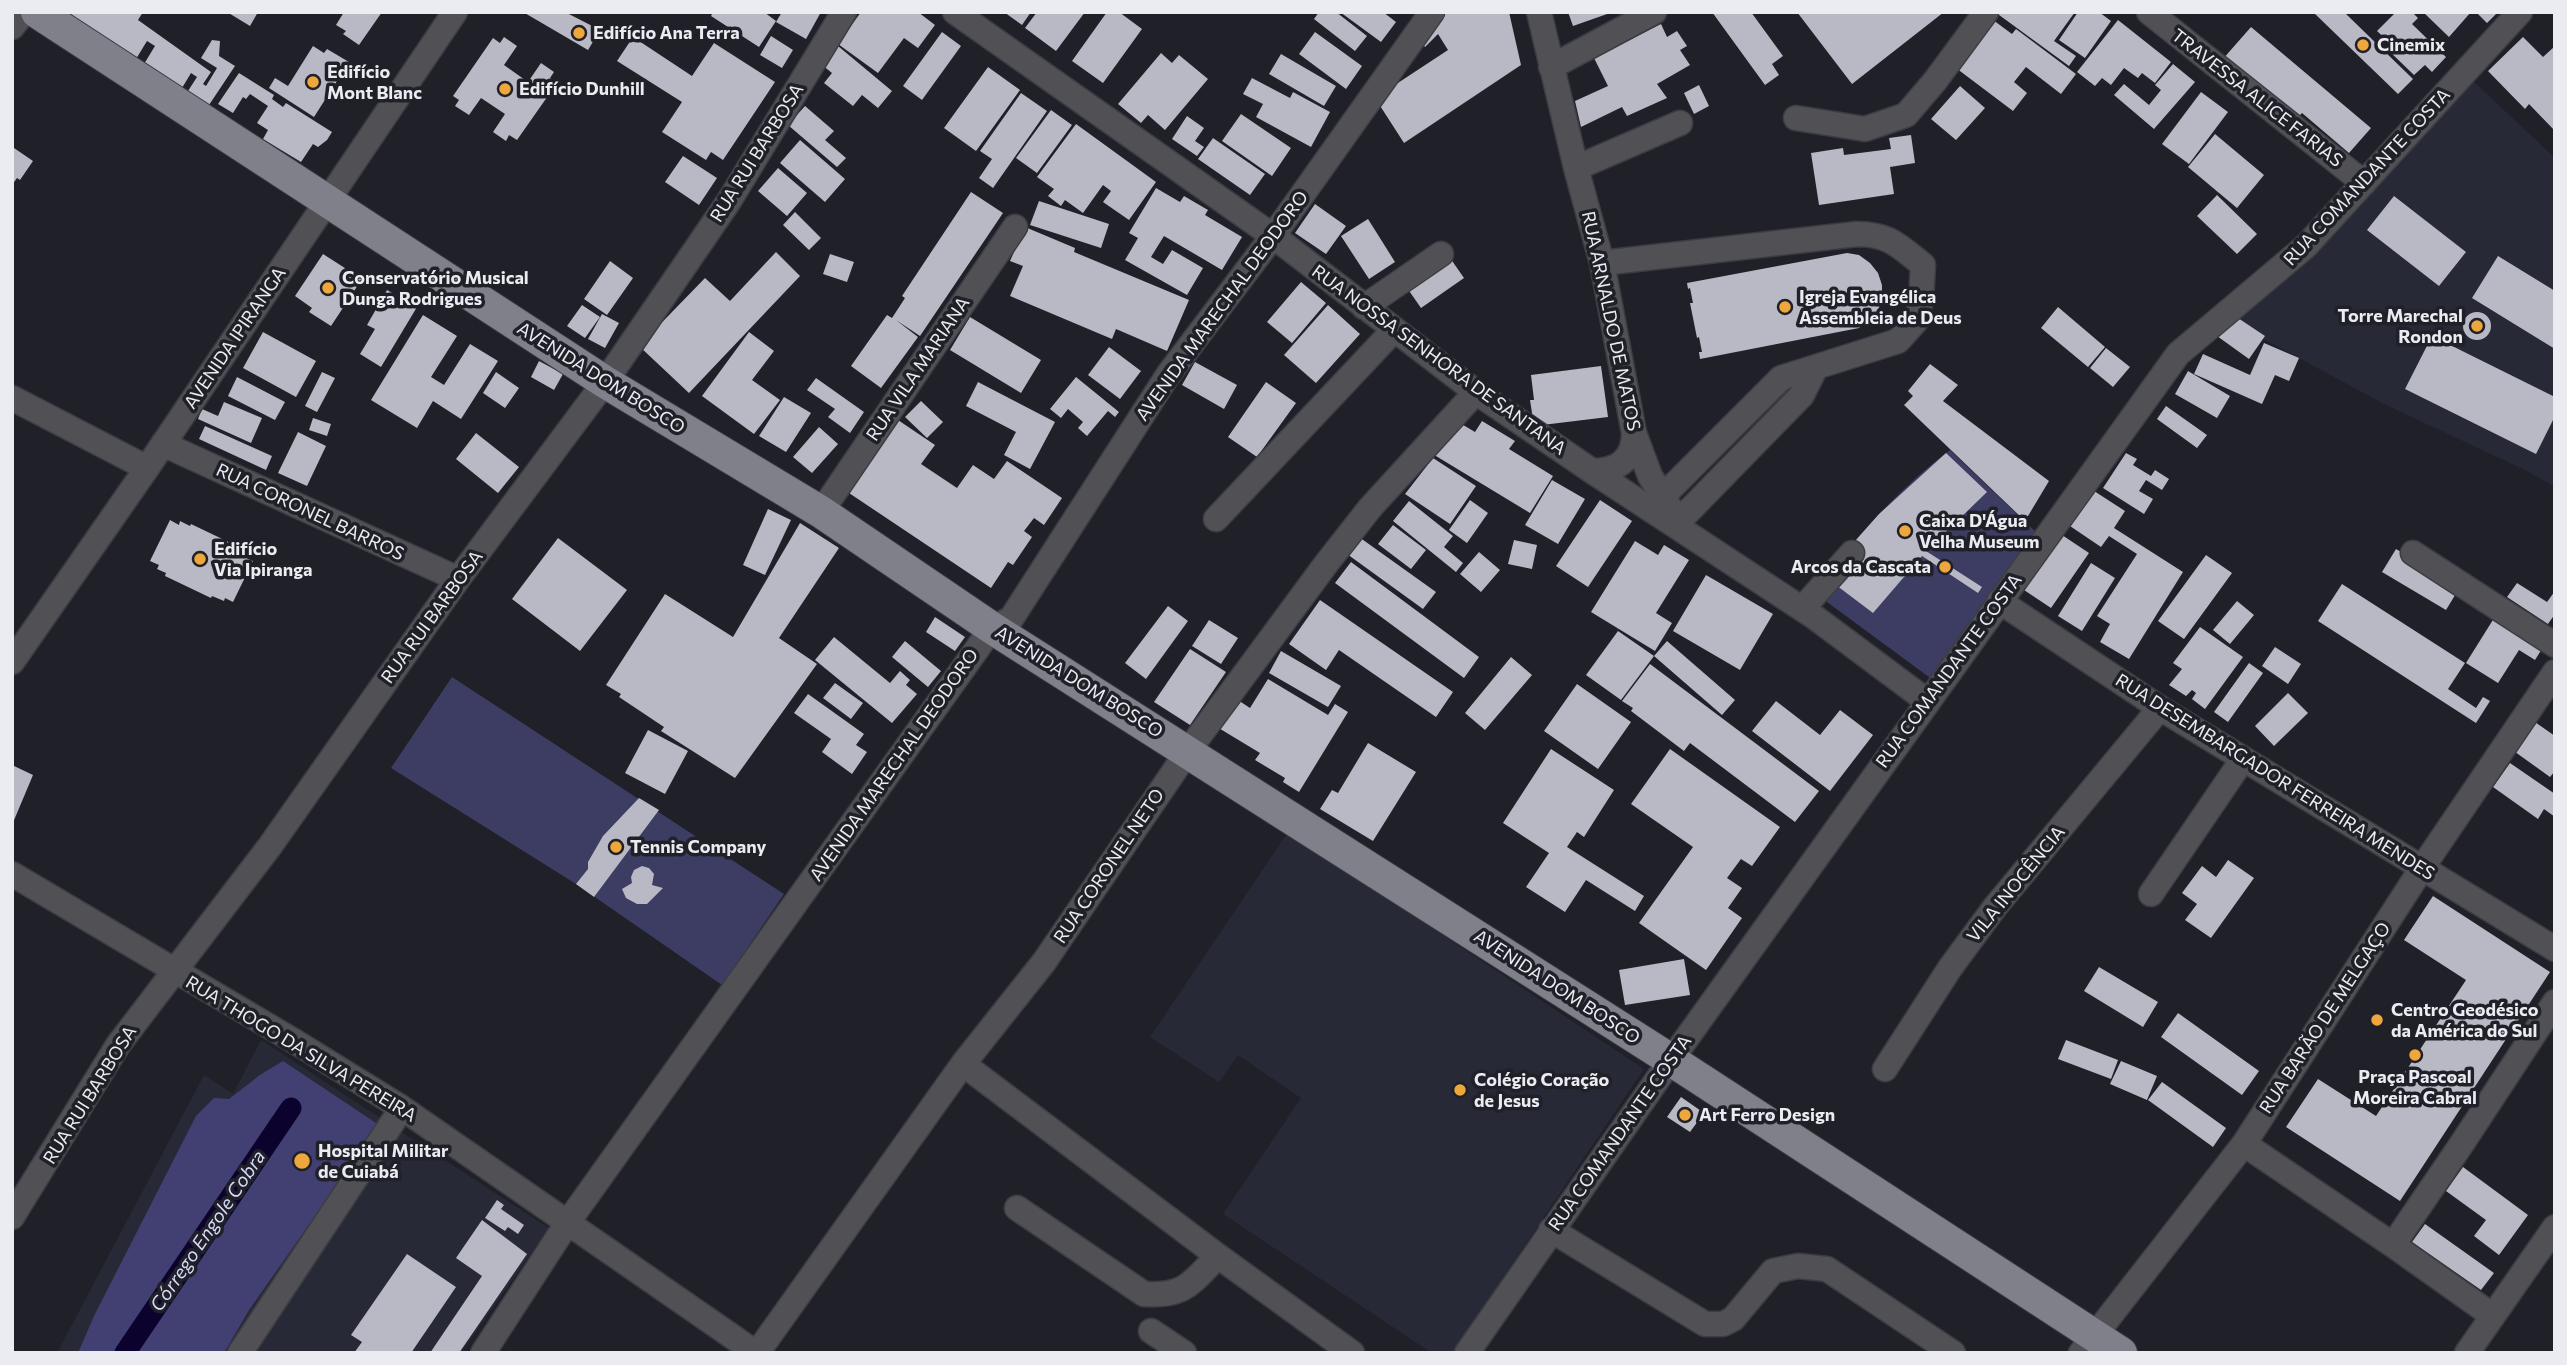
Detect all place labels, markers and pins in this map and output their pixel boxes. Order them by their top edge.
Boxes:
place label: Edifício Ana Terra [593,22,740,44]
marker: Edifício Ana Terra [571,25,587,41]
place label: Cinemix [2377,34,2445,56]
marker: Cinemix [2355,37,2371,53]
place label: Edifício Mont Blanc [327,61,422,104]
marker: Edifício Mont Blanc [305,74,321,90]
place label: Edifício Dunhill [519,78,645,100]
marker: Edifício Dunhill [497,81,513,97]
place label: Conservatório Musical Dunga Rodrigues [342,267,529,310]
marker: Conservatório Musical Dunga Rodrigues [320,280,336,296]
place label: Igreja Evangélica Assembleia de Deus [1799,286,1962,328]
marker: Igreja Evangélica Assembleia de Deus [1777,299,1793,315]
place label: Torre Marechal Rondon [2338,305,2463,348]
marker: Torre Marechal Rondon [2469,318,2485,334]
place label: Caixa D'Água Velha Museum [1919,510,2040,552]
marker: Caixa D'Água Velha Museum [1897,523,1913,539]
place label: Edifício Via Ipiranga [214,538,312,580]
marker: Edifício Via Ipiranga [192,551,208,567]
place label: Arcos da Cascata [1791,556,1931,578]
marker: Arcos da Cascata [1937,559,1953,575]
place label: Tennis Company [630,836,766,858]
marker: Tennis Company [608,839,624,855]
place label: Centro Geodésico da América do Sul [2391,999,2538,1042]
marker: Centro Geodésico da América do Sul [2369,1012,2385,1028]
marker: Praça Pascoal Moreira Cabral [2407,1047,2423,1063]
place label: Praça Pascoal Moreira Cabral [2353,1066,2477,1108]
place label: Colégio Coração de Jesus [1474,1069,1609,1112]
marker: Colégio Coração de Jesus [1452,1082,1468,1098]
place label: Art Ferro Design [1699,1104,1835,1126]
marker: Art Ferro Design [1677,1107,1693,1123]
place label: Hospital Militar de Cuiabá [318,1140,448,1182]
marker: Hospital Militar de Cuiabá [292,1151,312,1171]

